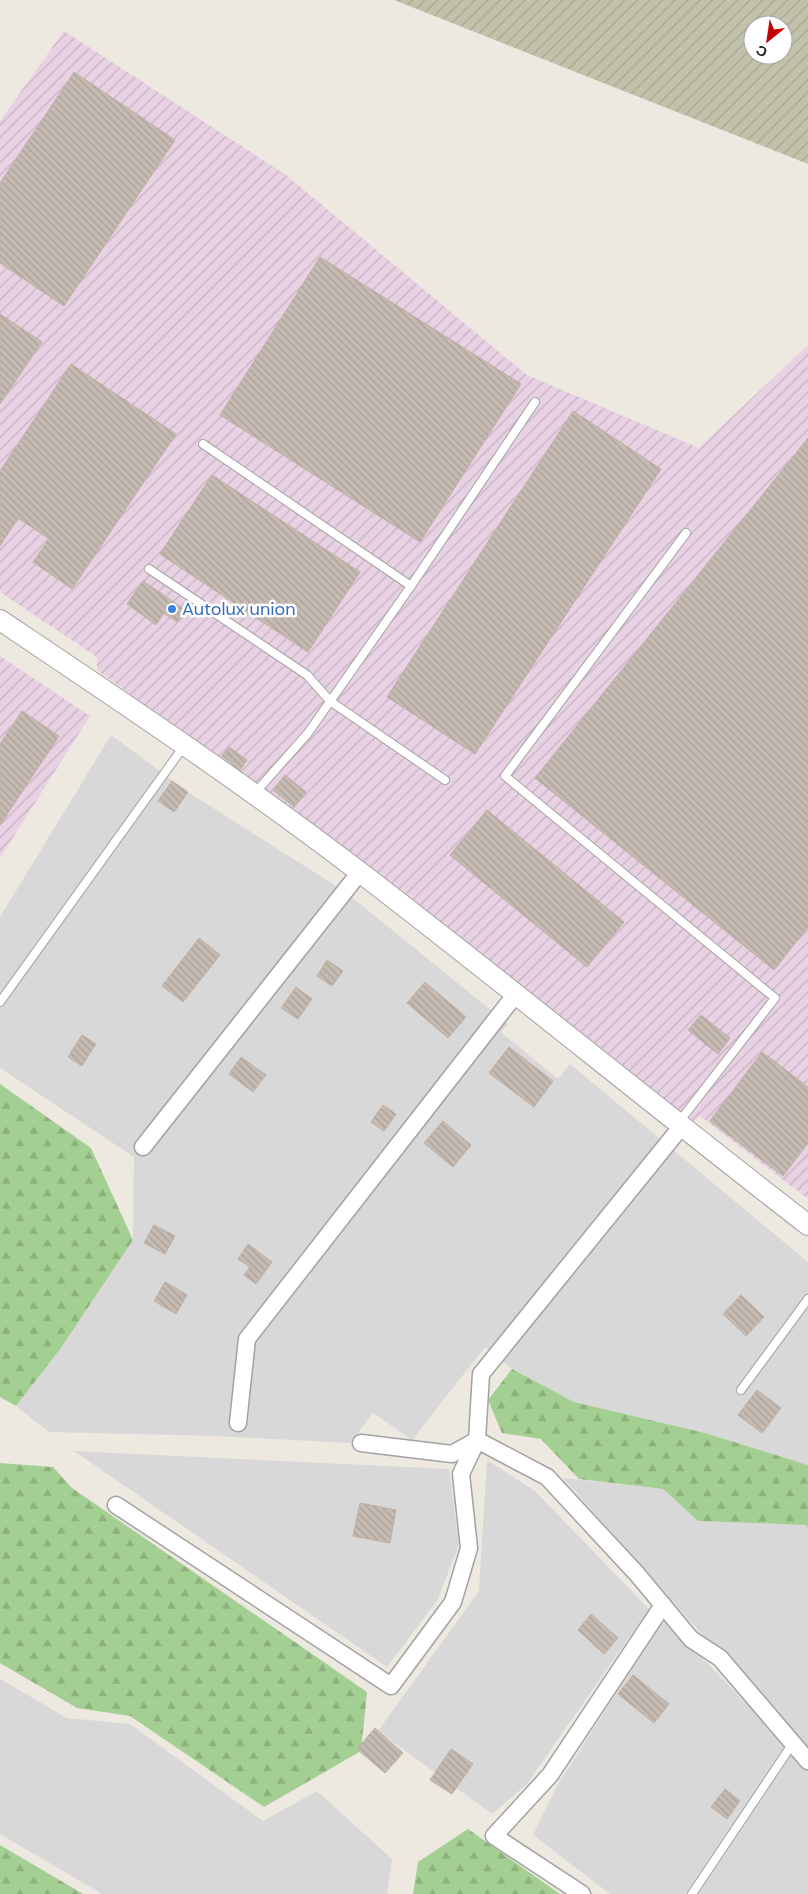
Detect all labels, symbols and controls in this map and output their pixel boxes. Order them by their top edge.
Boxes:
north arrow [743,15,793,65]
text: С [753,41,770,62]
place label: Autolux union [182,597,296,621]
marker: Autolux union [166,603,178,615]

